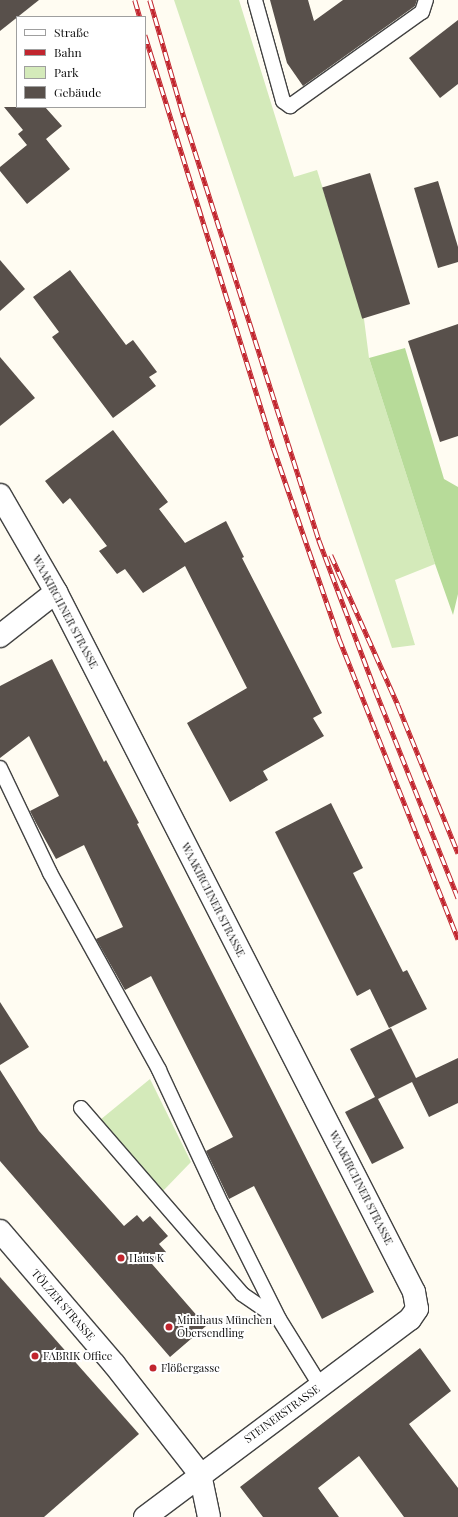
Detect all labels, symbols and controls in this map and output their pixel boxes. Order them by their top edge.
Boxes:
legend [16,16,146,108]
text: Straße [54,24,89,40]
text: Bahn [54,44,82,60]
text: Park [54,64,79,80]
text: Gebäude [54,84,101,100]
street label: WAAKIRCHNER STRASSE [29,553,101,671]
street label: WAAKIRCHNER STRASSE [178,841,248,959]
street label: WAAKIRCHNER STRASSE [326,1129,396,1247]
place label: Haus K [129,1251,164,1265]
marker: Haus K [116,1253,126,1263]
street label: TÖLZER STRASSE [29,1267,97,1343]
place label: Minihaus München Obersendling [177,1314,272,1340]
marker: Minihaus München Obersendling [164,1322,174,1332]
place label: FABRIK Office [43,1349,112,1363]
marker: FABRIK Office [30,1351,40,1361]
place label: Flößergasse [161,1361,220,1375]
marker: Flößergasse [148,1363,158,1373]
street label: STEINERSTRASSE [242,1382,322,1446]

